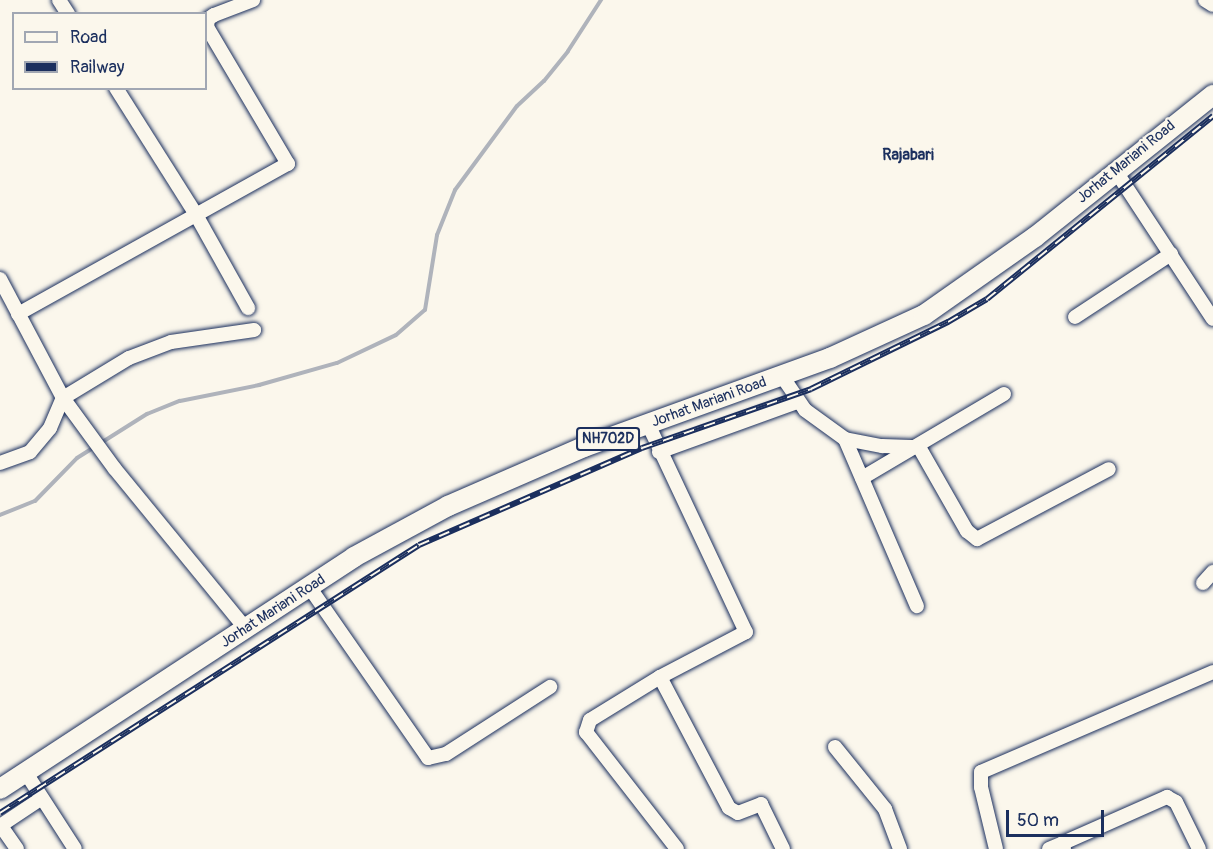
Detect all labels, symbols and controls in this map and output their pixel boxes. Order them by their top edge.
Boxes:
legend [12,12,207,90]
text: Road [70,26,107,49]
text: Railway [70,56,125,79]
street label: Jorhat Mariani Road [1073,117,1179,207]
district label: Rajabari [882,145,934,165]
street label: Jorhat Mariani Road [649,373,769,431]
road number: NH702D [575,428,641,450]
street label: Jorhat Mariani Road [217,570,329,652]
scale bar [1009,798,1106,836]
text: 50 m [1017,809,1059,832]

